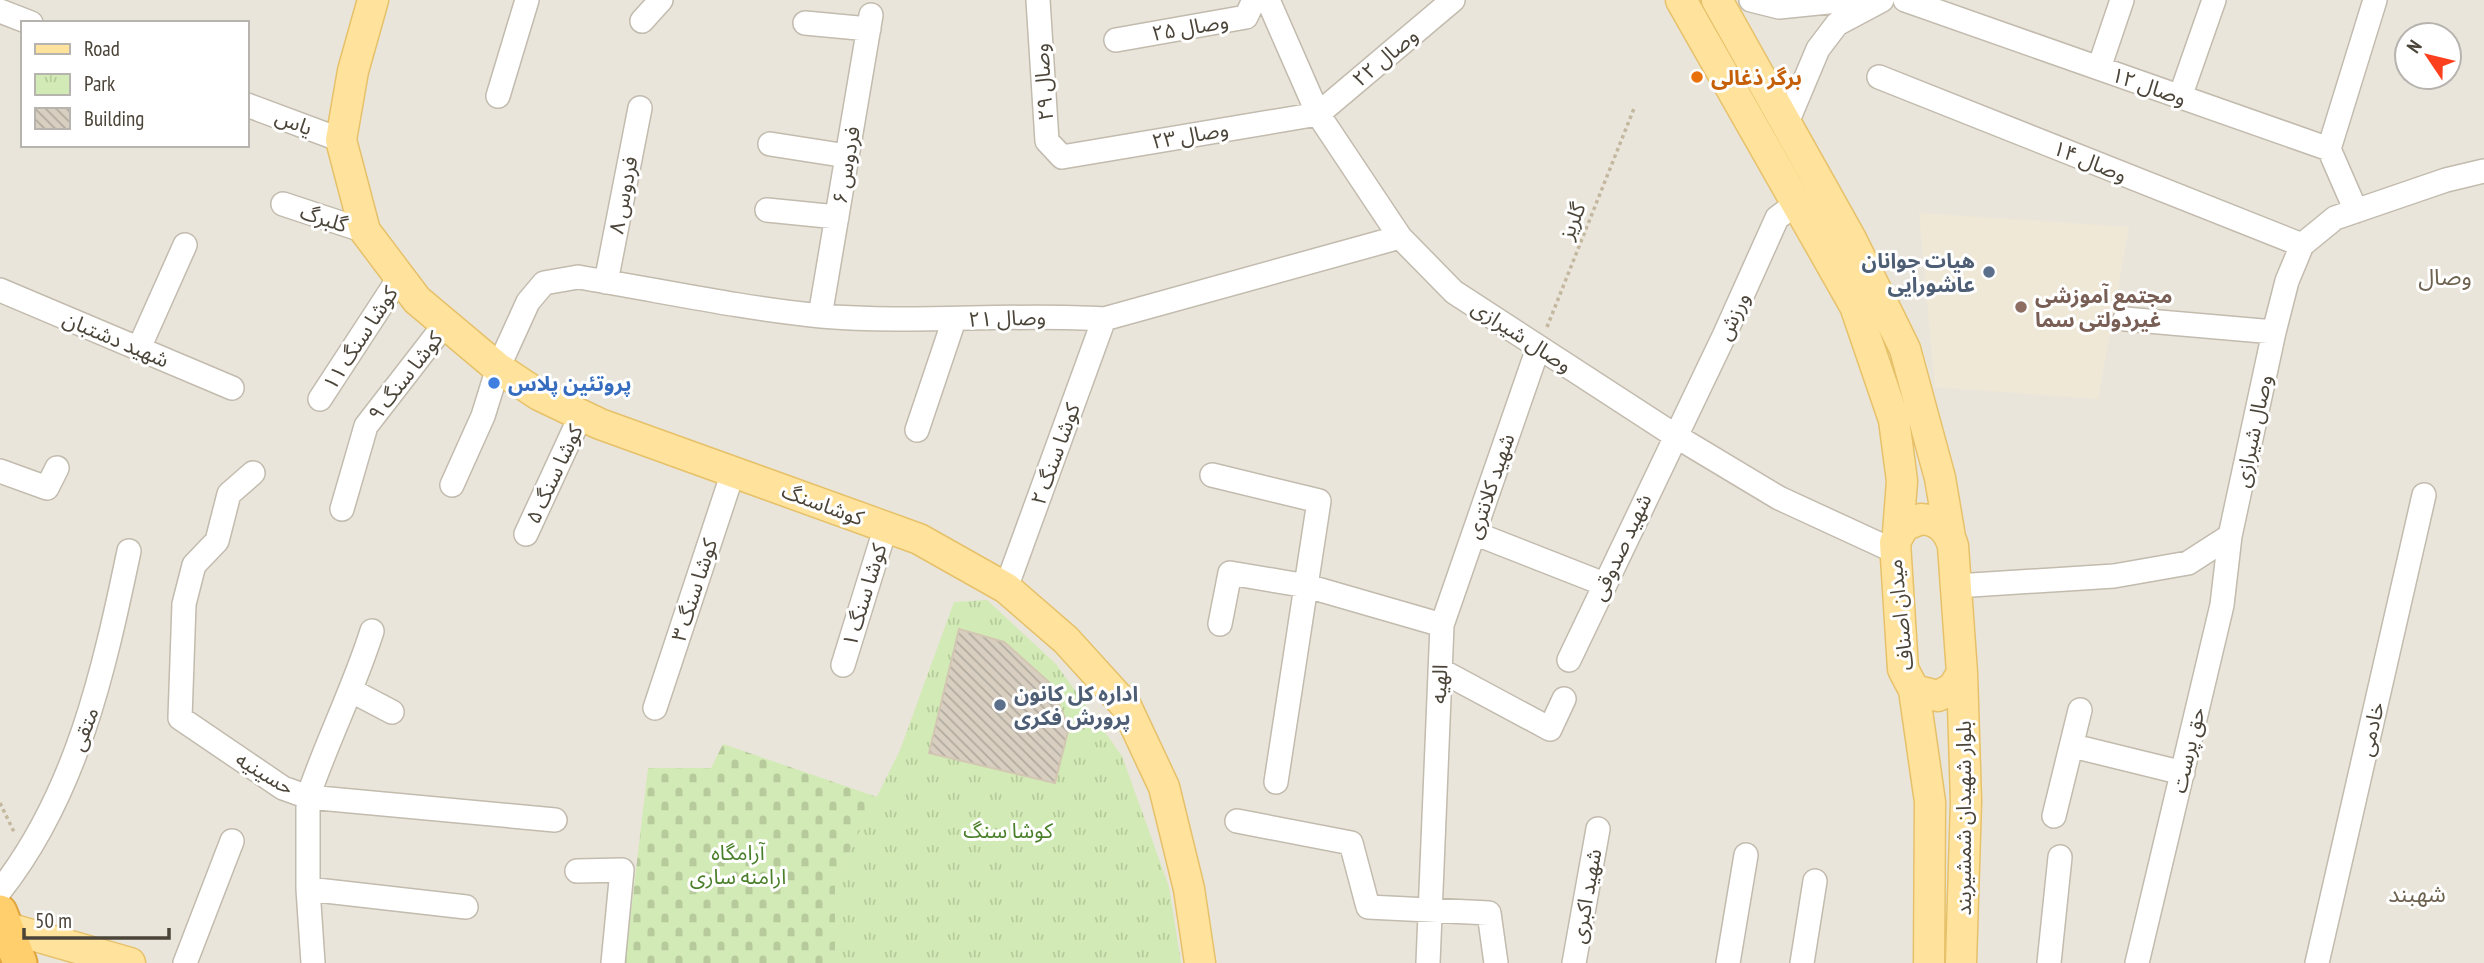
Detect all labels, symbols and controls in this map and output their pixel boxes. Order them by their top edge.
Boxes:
street label: وصال ۲۵ [1149,7,1231,47]
legend [21,21,248,147]
north arrow [2393,21,2463,91]
street label: وصال ۲۲ [1347,22,1423,92]
text: Road [84,35,120,62]
text: N [2401,35,2427,57]
street label: وصال ۲۹ [1027,42,1059,122]
street label: وصال ۱۲ [2108,61,2190,111]
place label: برگر ذغالی [1711,64,1802,91]
marker: برگر ذغالی [1689,69,1705,85]
text: Park [84,70,115,97]
street label: یاس [272,103,316,141]
text: Building [84,105,144,132]
street label: وصال ۲۳ [1149,115,1231,155]
street label: فردوس ۶ [826,124,866,206]
street label: وصال ۱۴ [2049,134,2131,188]
street label: فردوس ۸ [602,154,644,236]
street label: گلبرگ [297,198,351,238]
street label: گلریز [1552,198,1592,244]
place label: هیات جوانان عاشورایی [1862,247,1975,298]
district label: وصال [2418,262,2472,291]
marker: هیات جوانان عاشورایی [1981,264,1997,280]
street label: ۱۱ کوشا سنگ [316,281,404,395]
place label: مجتمع آموزشی غیردولتی سما [2035,282,2173,333]
street label: ورزش [1710,288,1756,344]
street label: وصال شیرازی [1467,294,1577,378]
marker: مجتمع آموزشی غیردولتی سما [2013,299,2029,315]
street label: وصال ۲۱ [968,303,1046,333]
street label: شهید دشتبان [59,305,173,373]
street label: کوشا سنگ ۹ [362,326,449,426]
place label: پروتئین پلاس [508,370,631,397]
street label: وصال شیرازی [2228,372,2278,490]
marker: پروتئین پلاس [486,375,502,391]
street label: کوشا سنگ ۲ [1024,399,1086,509]
street label: کوشا سنگ ۵ [519,420,589,528]
street label: شهید کلانتری [1459,430,1521,542]
street label: کوشاسنگ [778,477,868,531]
street label: شهید صدوقی [1584,489,1658,605]
street label: کوشا سنگ ۳ [665,535,723,645]
street label: کوشا سنگ ۱ [836,540,893,650]
street label: میدان اصناف [1881,558,1919,672]
street label: الهیه [1424,664,1454,704]
place label: اداره کل کانون پرورش فکری [1014,680,1138,731]
marker: اداره کل کانون پرورش فکری [992,697,1008,713]
street label: خادمی [2352,699,2390,759]
street label: متقی [63,703,105,755]
street label: حق پرست [2165,704,2211,796]
street label: بلوار شهیدان شمشیربند [1950,721,1977,915]
street label: حسینیه [231,745,299,801]
park label: کوشا سنگ [963,817,1053,844]
park label: آرامگاه ارامنه ساری [690,839,786,890]
street label: شهید اکبری [1564,847,1608,945]
district label: شهبند [2388,879,2446,908]
scale bar [24,897,170,941]
text: 50 m [35,907,72,934]

